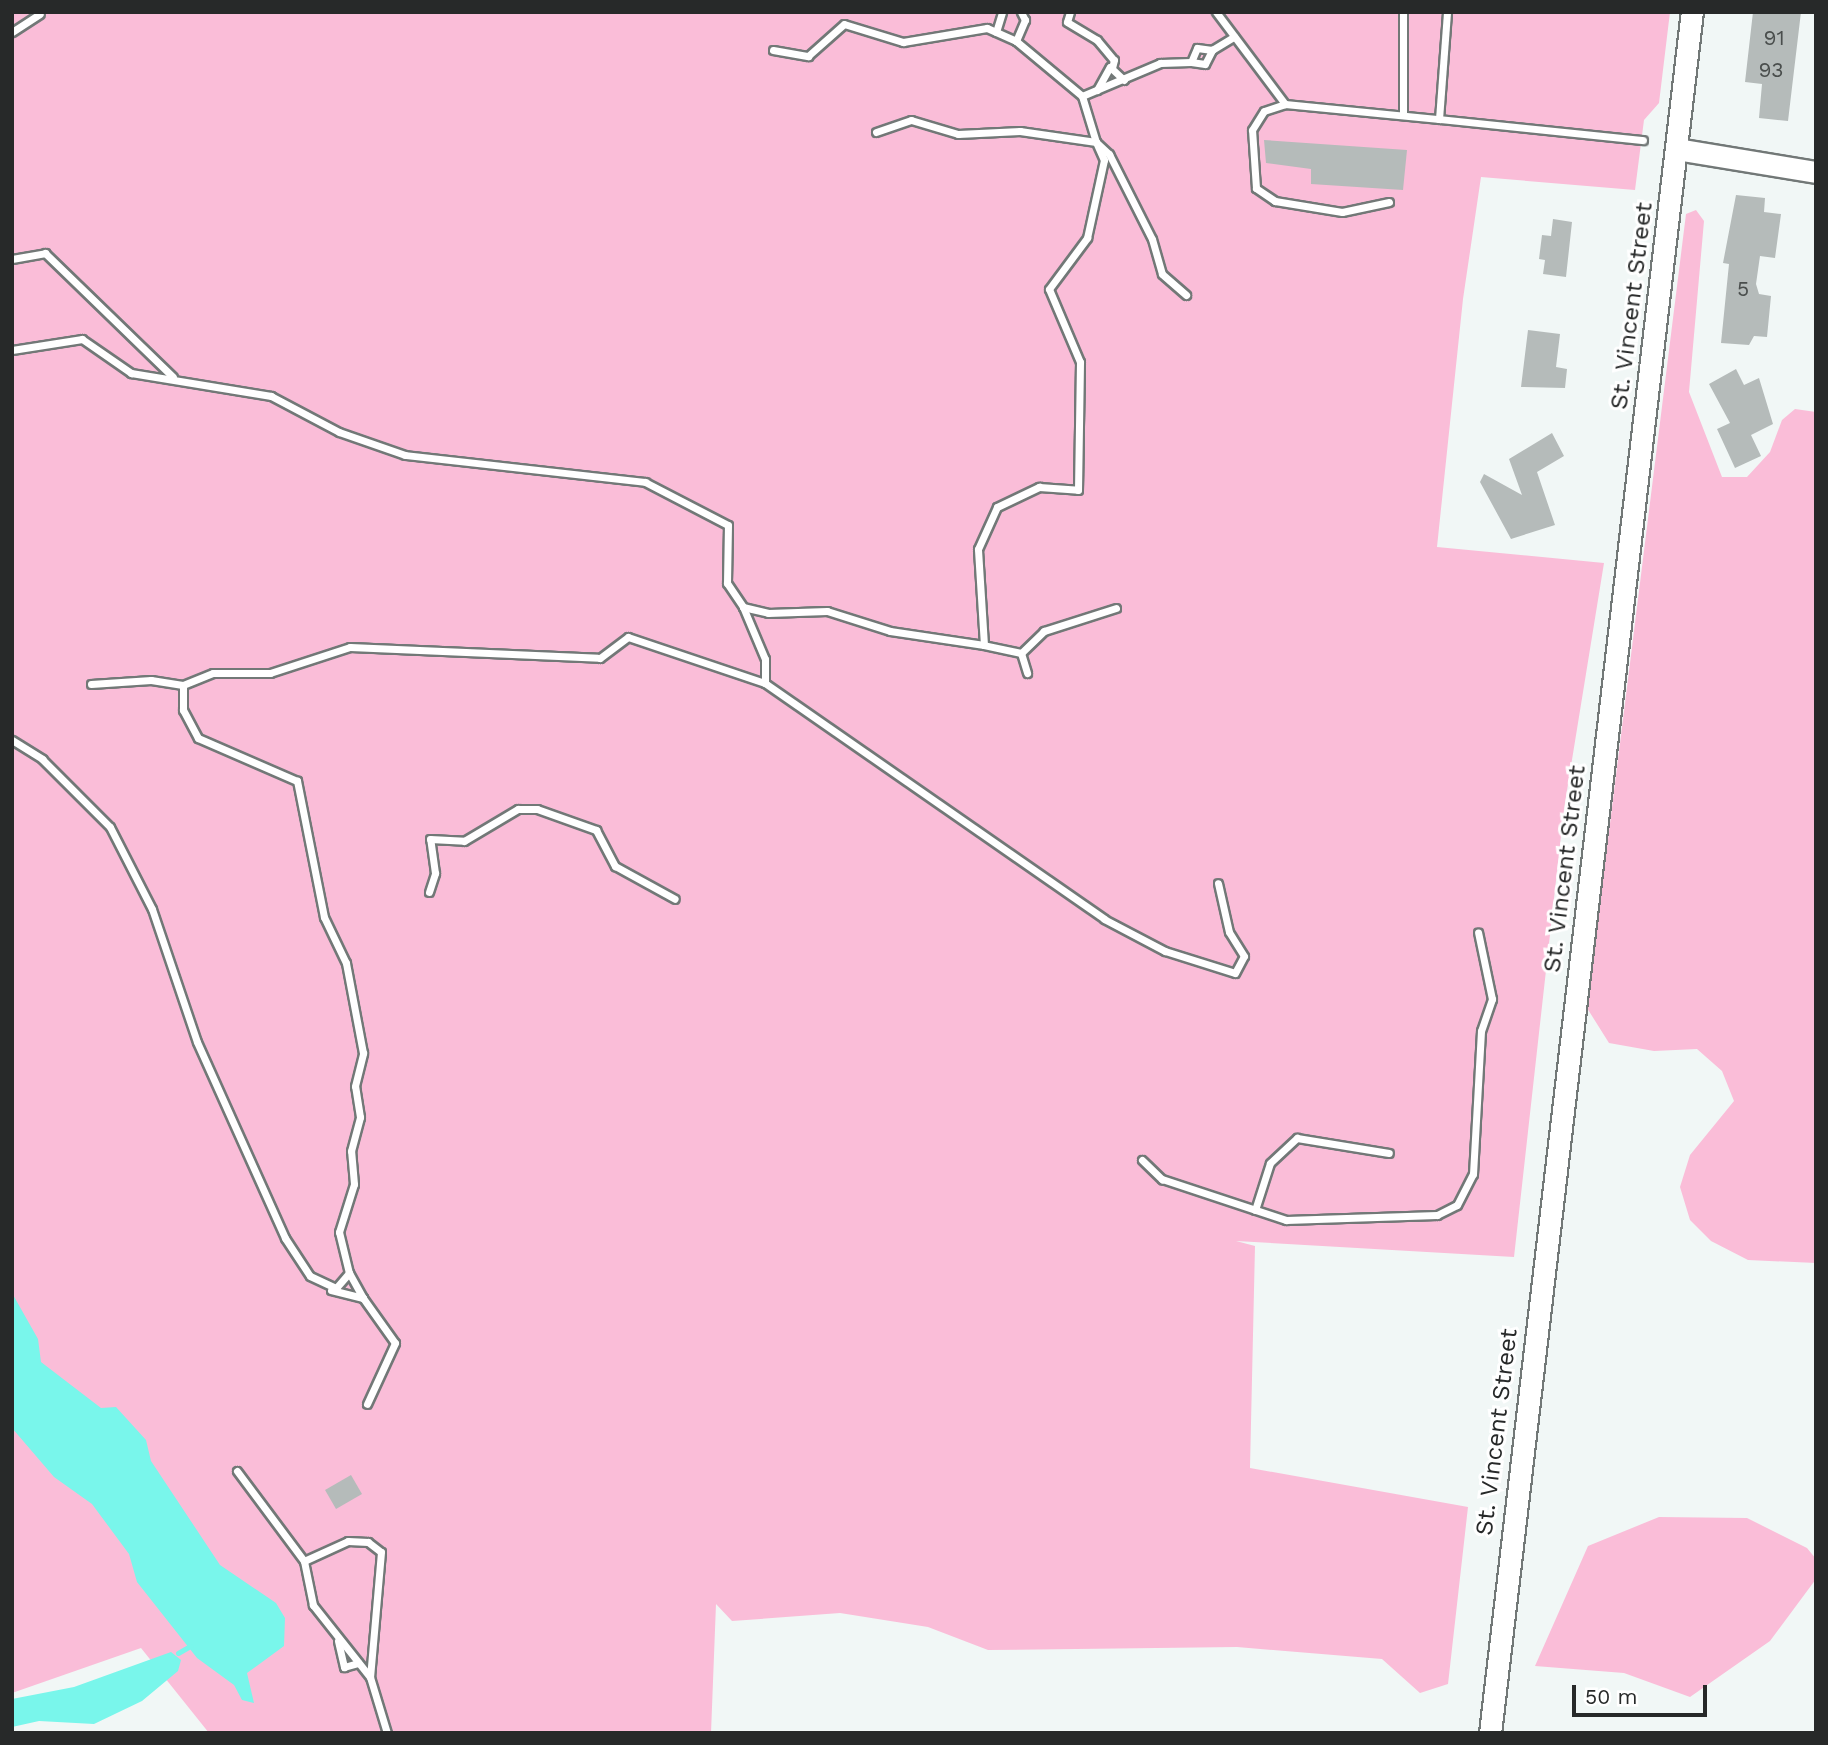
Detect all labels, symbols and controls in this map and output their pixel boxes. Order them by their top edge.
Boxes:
house number: 91 [1763,25,1785,51]
house number: 93 [1759,57,1783,83]
street label: St. Vincent Street [1605,200,1659,412]
house number: 5 [1737,276,1749,302]
street label: St. Vincent Street [1538,763,1592,975]
street label: St. Vincent Street [1470,1326,1524,1538]
scale bar [1576,1672,1711,1716]
text: 50 m [1585,1684,1637,1709]

